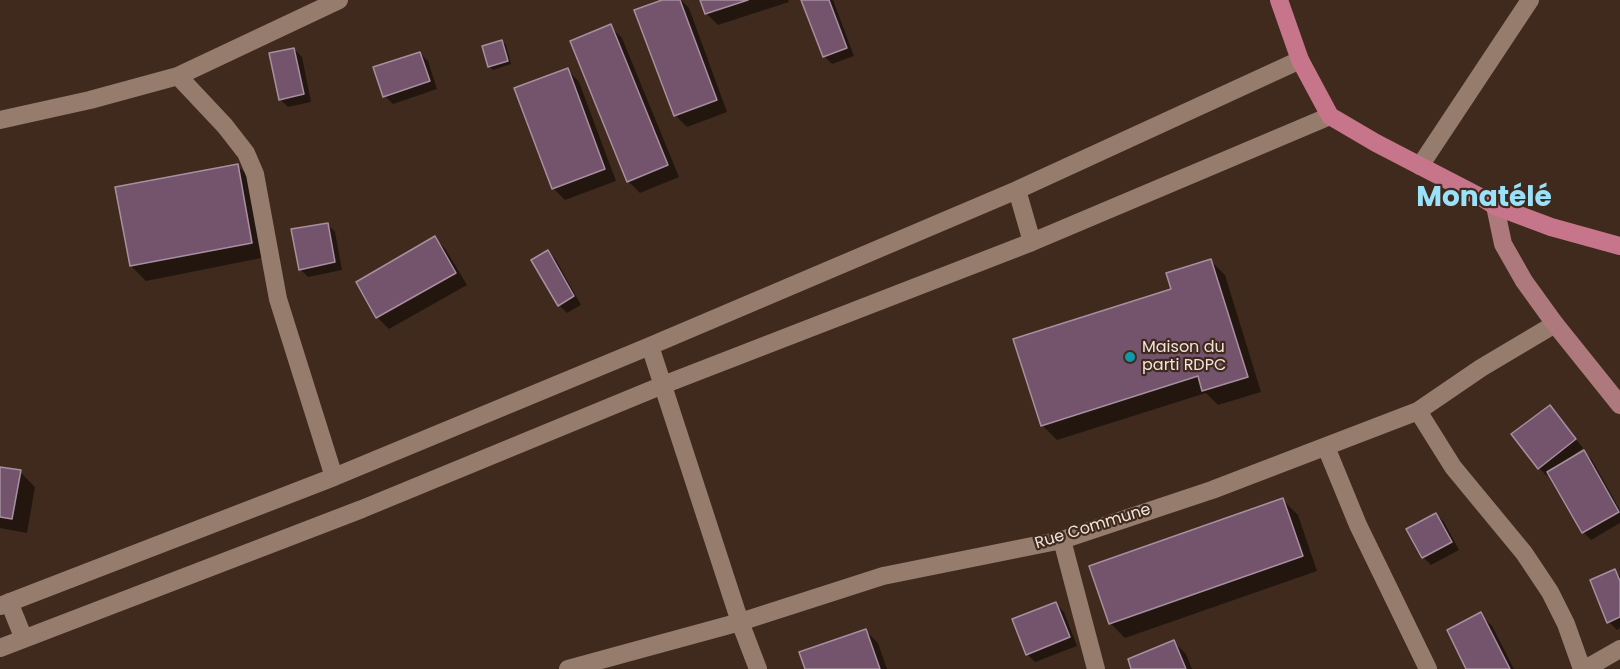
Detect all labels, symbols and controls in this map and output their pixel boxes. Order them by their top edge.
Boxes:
district label: Monatélé [1416,182,1552,216]
place label: Maison du parti RDPC [1142,338,1226,376]
marker: Maison du parti RDPC [1123,350,1137,364]
street label: Rue Commune [1033,500,1153,554]

